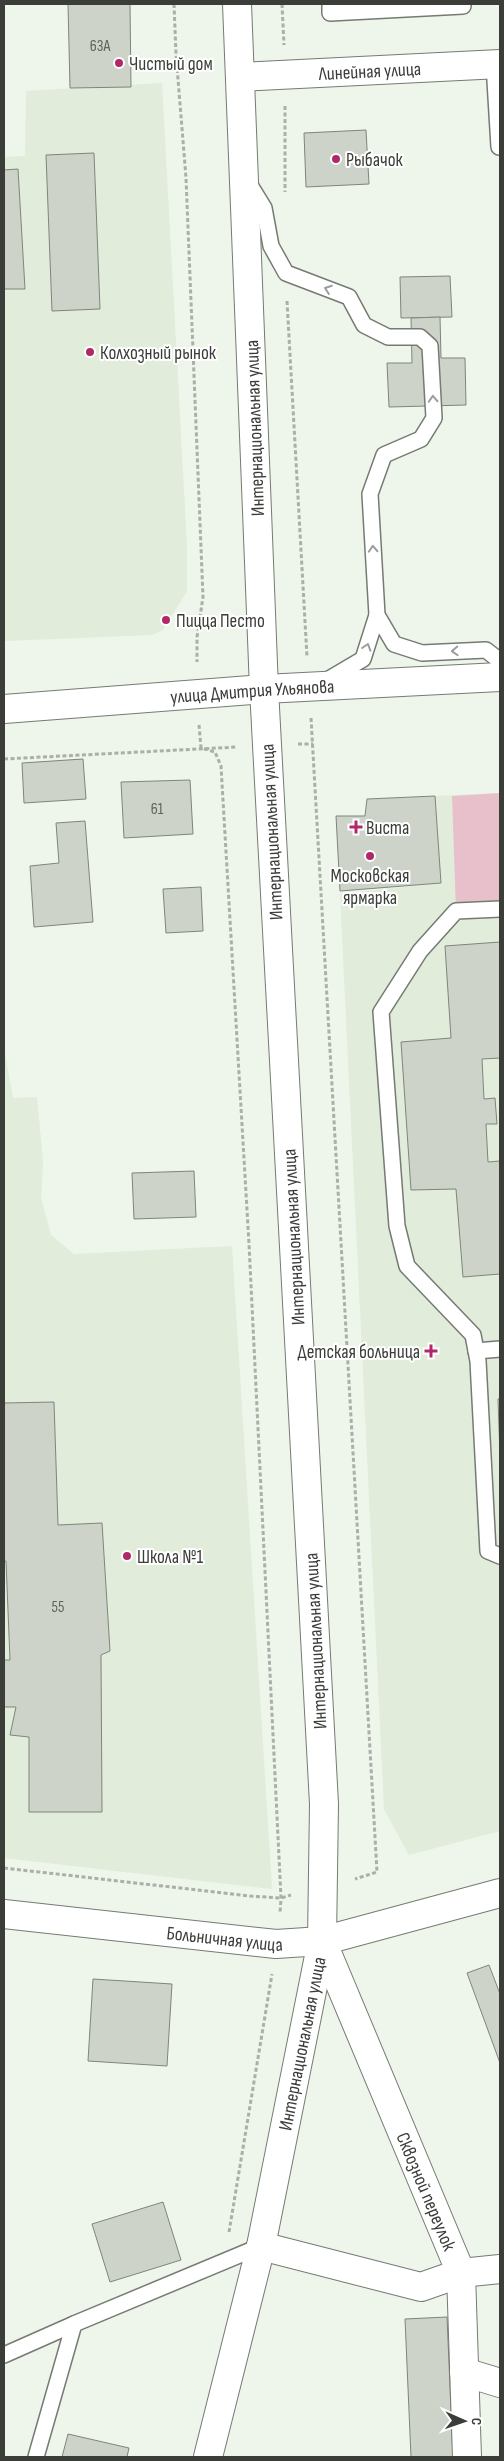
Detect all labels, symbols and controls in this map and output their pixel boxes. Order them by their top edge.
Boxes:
house number: 63А [90,37,110,56]
place label: Чистый дом [129,53,213,76]
marker: Чистый дом [113,57,125,69]
street label: Линейная улица [317,58,422,86]
place label: Рыбачок [346,149,404,172]
marker: Рыбачок [330,153,342,165]
one-way arrow [324,285,333,295]
street label: Интернациональная улица [241,339,270,517]
place label: Колхозный рынок [100,342,217,365]
marker: Колхозный рынок [84,346,96,358]
one-way arrow [428,395,438,403]
one-way arrow [368,545,379,553]
place label: Пицца Песто [176,610,265,633]
marker: Пицца Песто [160,614,172,626]
one-way arrow [361,644,371,652]
one-way arrow [451,646,459,657]
street label: улица Дмитрия Ульянова [170,675,335,709]
street label: Интернациональная улица [256,743,289,921]
house number: 61 [151,800,164,819]
place label: Виста [366,817,409,840]
marker: Виста [350,821,362,833]
marker: Московская ярмарка [364,850,376,862]
place label: Московская ярмарка [331,865,409,910]
street label: Интернациональная улица [278,1148,311,1326]
place label: Детская больница [298,1341,420,1364]
marker: Детская больница [424,1344,438,1358]
place label: Школа №1 [137,1546,203,1569]
marker: Школа №1 [121,1550,133,1562]
street label: Интернациональная улица [300,1552,333,1730]
house number: 55 [52,1598,64,1617]
street label: Больничная улица [165,1922,284,1957]
street label: Интернациональная улица [274,1955,332,2133]
street label: Сквозной переулок [390,2129,461,2255]
north arrow [439,2396,489,2446]
text: С [468,2418,485,2425]

